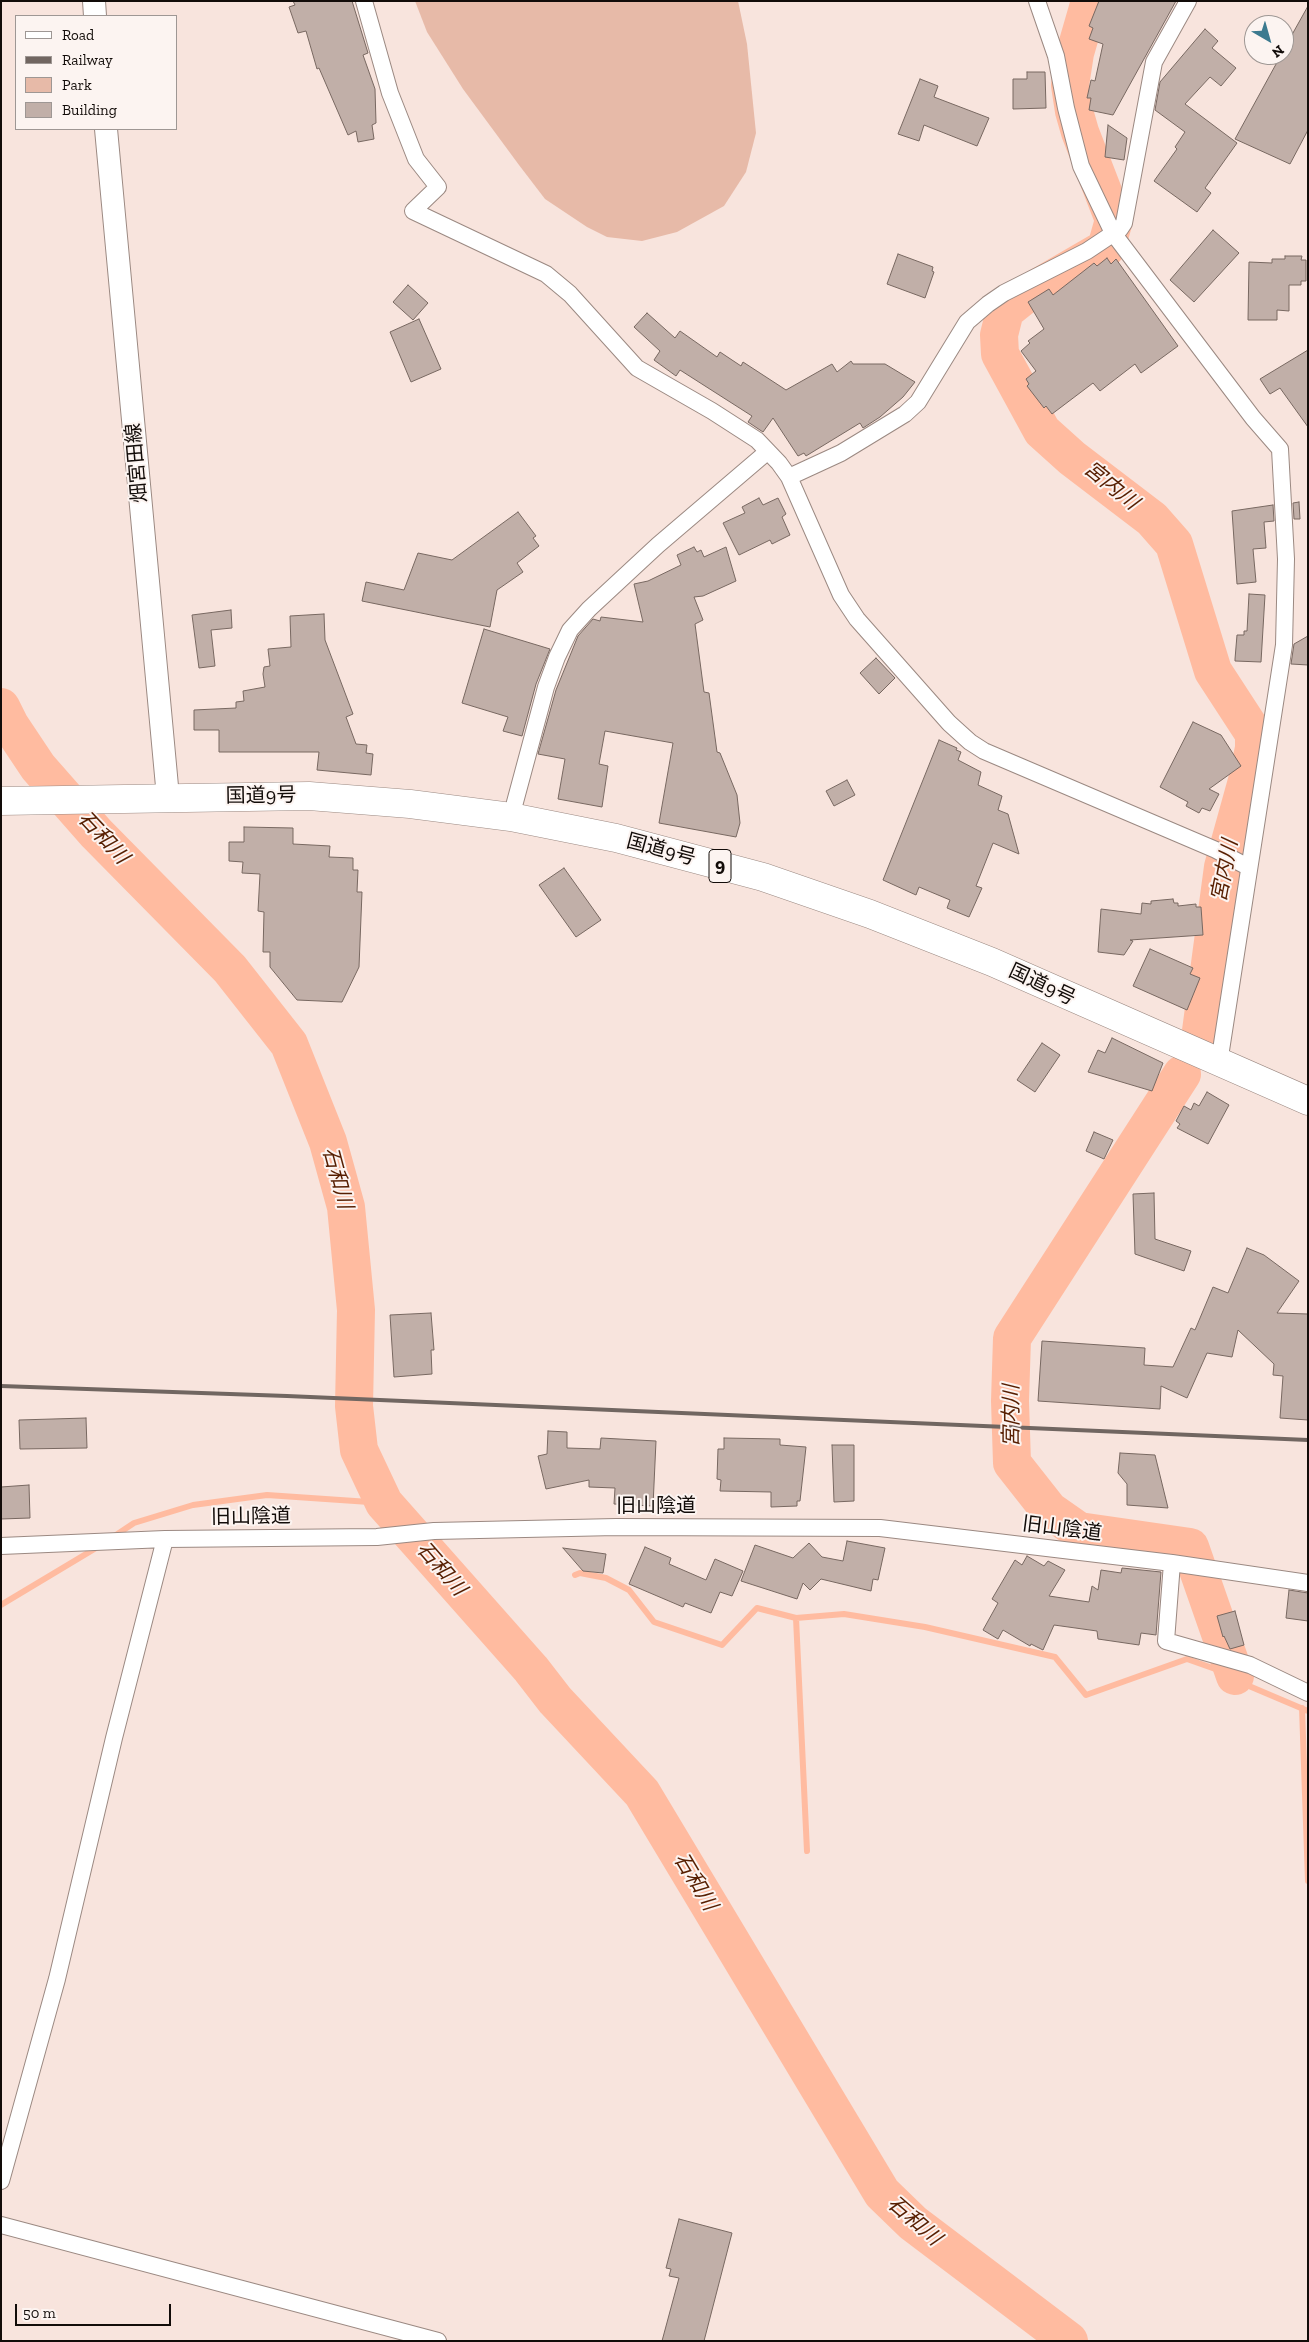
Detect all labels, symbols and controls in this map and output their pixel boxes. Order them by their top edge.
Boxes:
legend [15,15,178,130]
north arrow [1244,15,1294,65]
text: Road [62,26,94,44]
text: N [1269,41,1287,61]
text: Railway [62,51,113,69]
text: Park [62,76,92,94]
text: Building [62,101,117,119]
street label: 畑宮田線 [122,422,152,504]
water label: 宮内川 [1079,456,1143,516]
street label: 国道9号 [225,783,297,809]
water label: 石和川 [72,806,134,870]
street label: 国道9号 [624,829,698,871]
water label: 宮内川 [1207,838,1243,904]
road number: 9 [709,849,731,882]
street label: 国道9号 [1005,959,1079,1011]
water label: 石和川 [317,1144,357,1212]
water label: 宮内川 [999,1385,1025,1447]
street label: 旧山陰道 [616,1494,696,1518]
street label: 旧山陰道 [211,1504,291,1530]
street label: 旧山陰道 [1021,1512,1103,1546]
water label: 石和川 [411,1537,471,1601]
water label: 石和川 [668,1849,722,1915]
water label: 石和川 [882,2191,946,2251]
scale bar [18,2294,174,2326]
text: 50 m [23,2304,56,2322]

